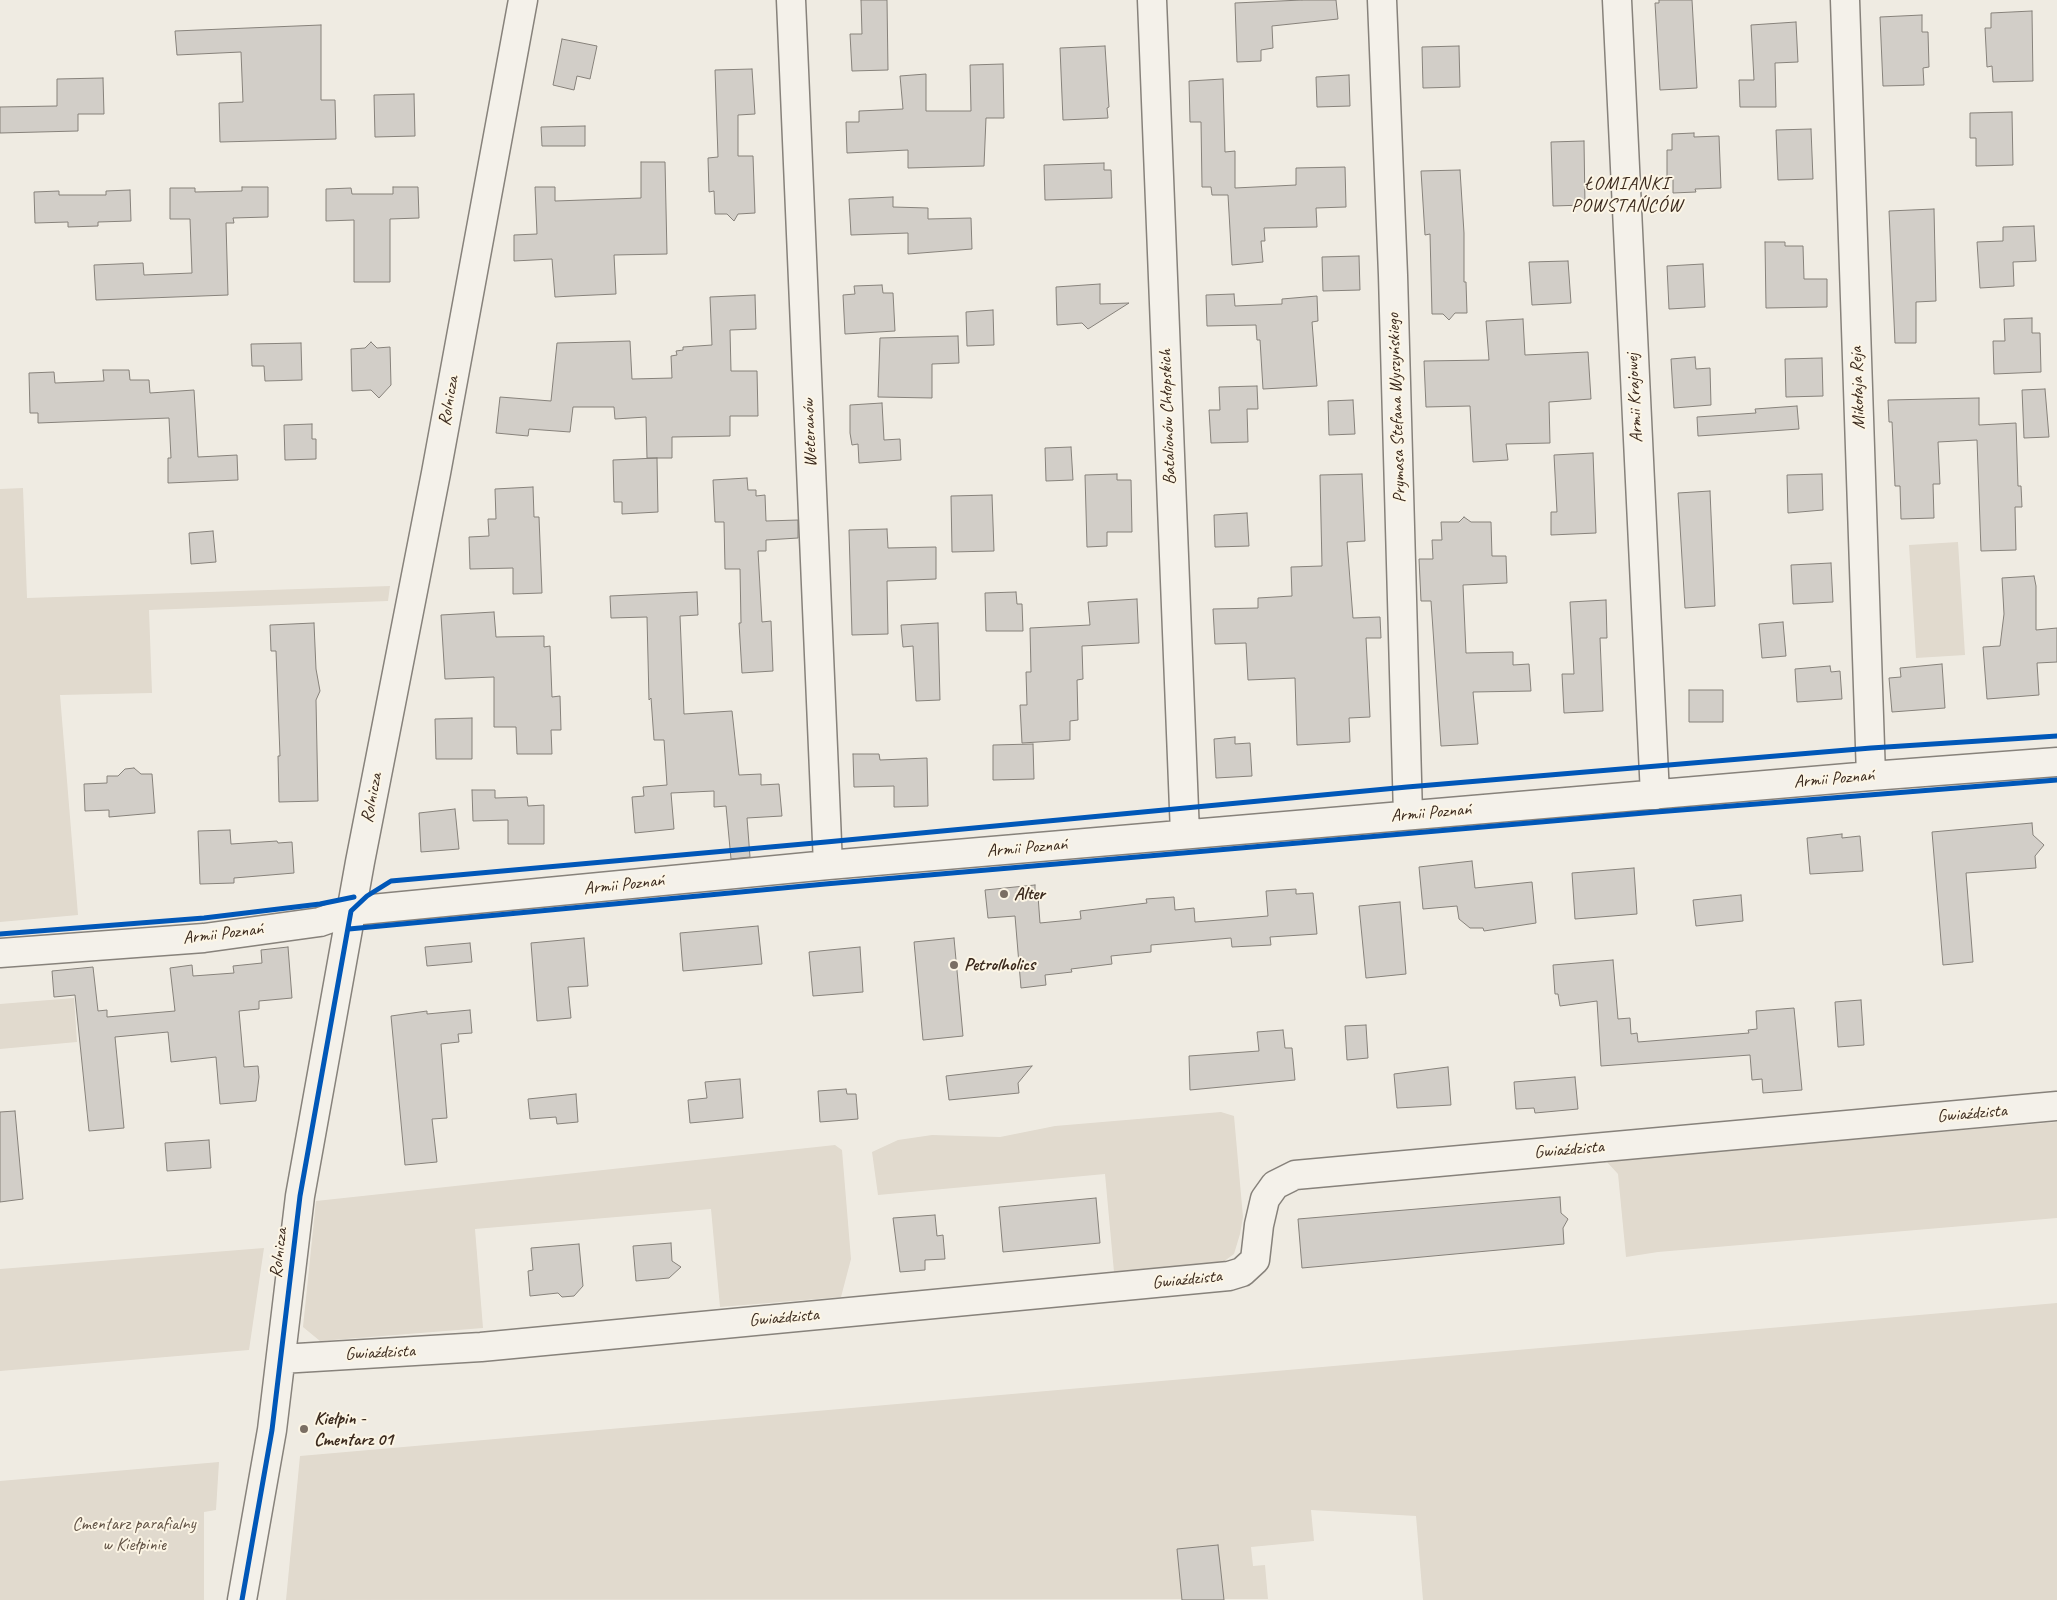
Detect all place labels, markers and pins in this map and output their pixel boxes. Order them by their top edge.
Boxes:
place label: Alter [1014,883,1045,905]
marker: Alter [998,888,1010,900]
place label: Petrolholics [964,954,1035,976]
marker: Petrolholics [948,959,960,971]
place label: Kiełpin - Cmentarz 01 [314,1408,393,1450]
marker: Kiełpin - Cmentarz 01 [298,1423,310,1435]

